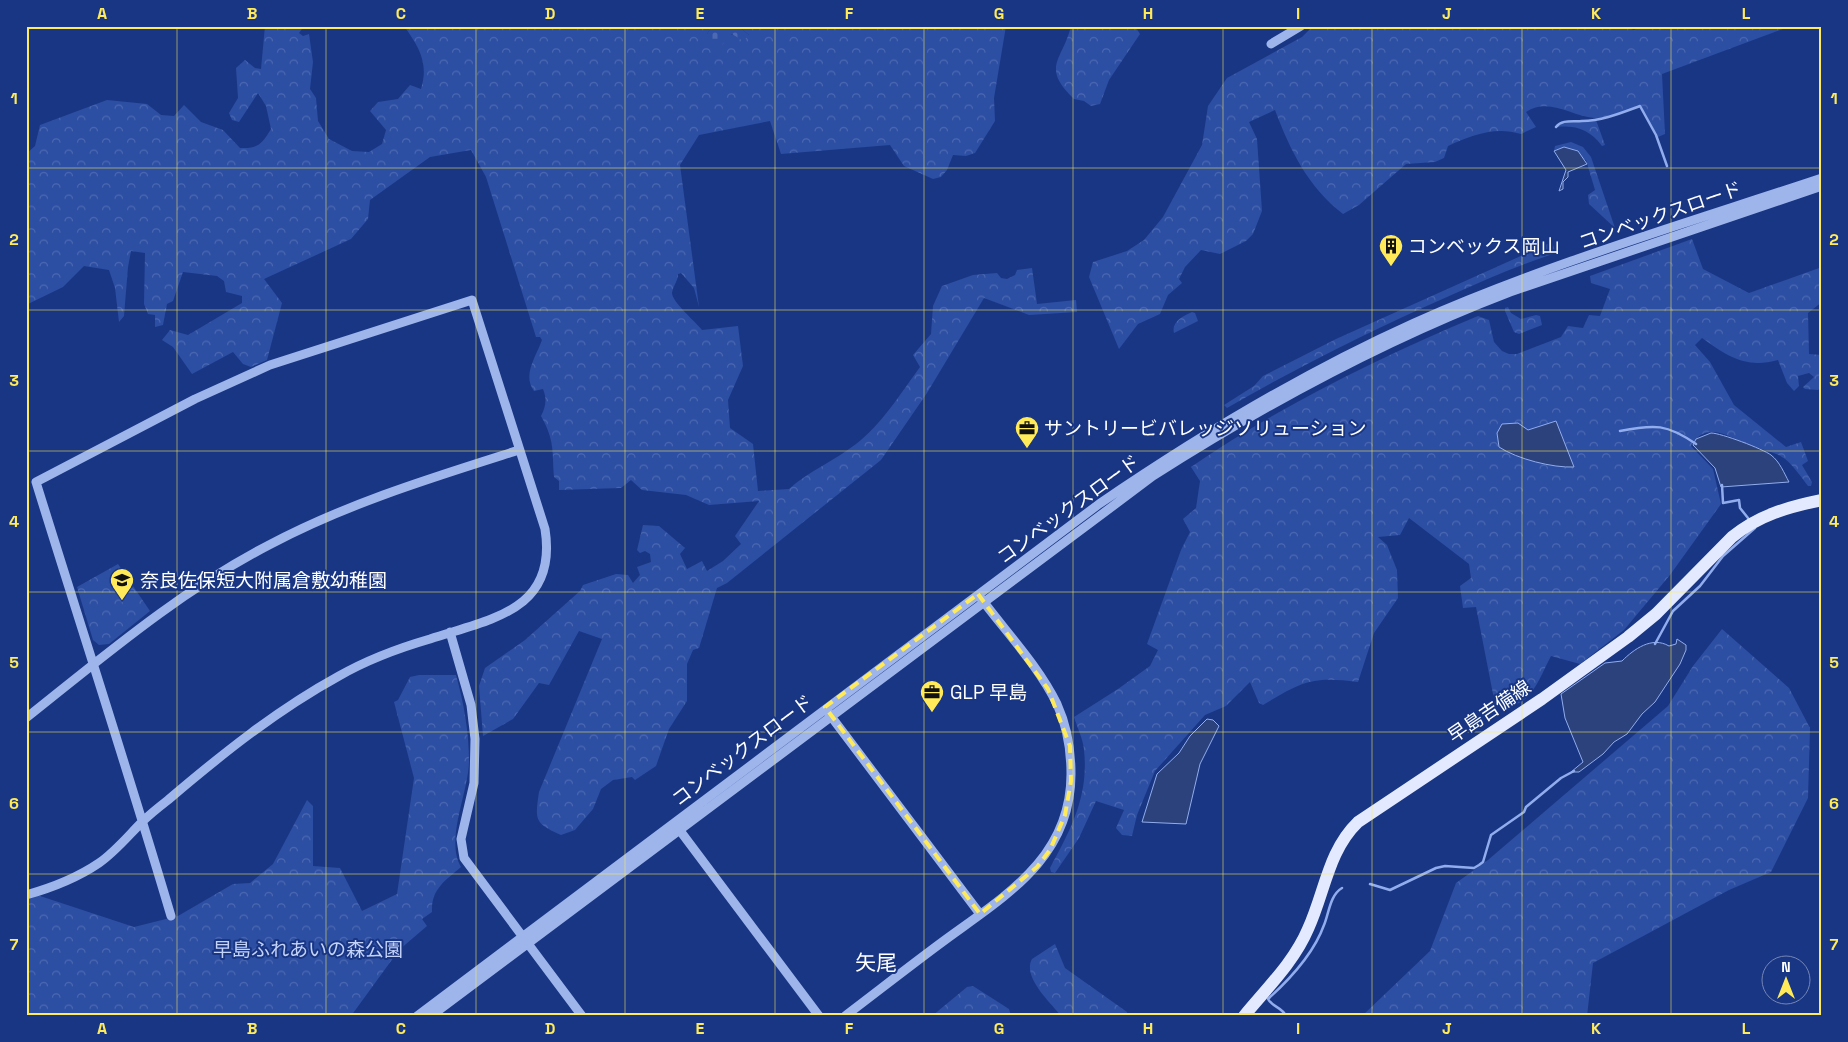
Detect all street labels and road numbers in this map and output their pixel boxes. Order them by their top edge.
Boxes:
street label: コンベックスロード [1576,176,1745,255]
street label: コンベックスロード [992,449,1145,570]
street label: 早島吉備線 [1443,674,1536,748]
street label: コンベックスロード [667,689,818,812]

